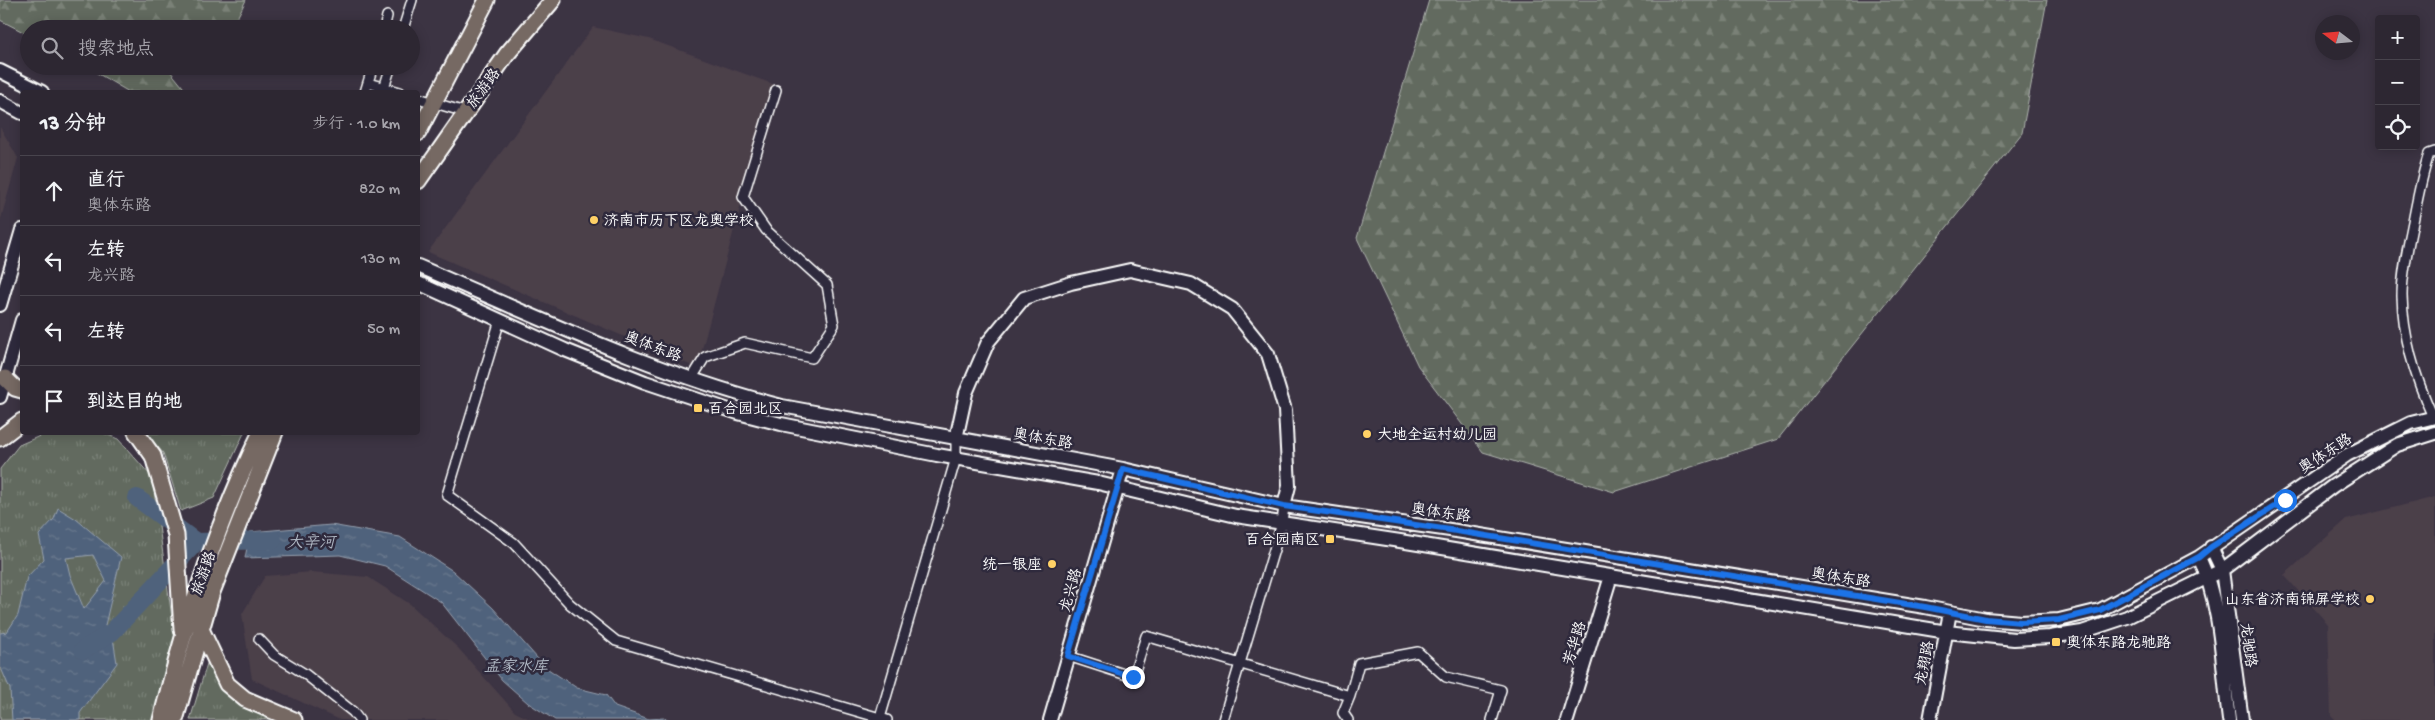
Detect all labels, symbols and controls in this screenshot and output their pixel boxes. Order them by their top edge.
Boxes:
north arrow [2315,15,2360,60]
map controls [2375,15,2420,150]
button: + [2375,15,2420,60]
search box [20,20,420,75]
icon: search [38,34,66,62]
text: 搜索地点 [78,39,154,62]
button: − [2375,60,2420,105]
street label: 旅游路 [464,66,505,113]
button: locate [2375,105,2420,150]
text: 13 分钟 [40,113,106,138]
text: 步行 · 1.0 km [313,116,400,135]
text: 直行 [87,170,125,193]
icon: ahead [40,177,68,205]
text: 820 m [359,181,400,200]
text: 奥体东路 [87,198,151,217]
place label: 济南市历下区龙奥学校 [604,212,754,231]
marker: 济南市历下区龙奥学校 [588,214,600,226]
text: 左转 [87,240,125,263]
icon: left [40,247,68,275]
text: 130 m [361,251,400,270]
text: 龙兴路 [87,268,135,287]
icon: left [40,317,68,345]
text: 50 m [367,321,400,340]
text: 左转 [87,322,125,345]
street label: 奥体东路 [621,329,684,367]
icon: arrive [40,387,68,415]
text: 到达目的地 [87,392,182,415]
place label: 百合园北区 [708,401,783,419]
marker: 百合园北区 [692,402,704,414]
street label: 奥体东路 [1012,426,1074,454]
place label: 大地全运村幼儿园 [1377,426,1497,445]
marker: 大地全运村幼儿园 [1361,428,1373,440]
street label: 奥体东路 [2296,431,2356,479]
route start [2274,489,2297,512]
street label: 奥体东路 [1410,501,1472,527]
place label: 百合园南区 [1245,531,1320,550]
marker: 百合园南区 [1324,533,1336,545]
water label: 大辛河 [287,534,338,554]
street label: 旅游路 [189,549,221,598]
place label: 统一银座 [982,557,1042,575]
marker: 统一银座 [1046,558,1058,570]
street label: 奥体东路 [1810,565,1872,593]
street label: 龙兴路 [1057,566,1087,615]
place label: 山东省济南锦屏学校 [2225,591,2360,610]
marker: 山东省济南锦屏学校 [2364,593,2376,605]
street label: 芳华路 [1561,619,1591,668]
street label: 龙驰路 [2235,622,2259,669]
place label: 奥体东路龙驰路 [2066,635,2171,653]
marker: 奥体东路龙驰路 [2050,636,2062,648]
street label: 龙翔路 [1913,640,1939,687]
water label: 孟家水库 [484,657,550,678]
route end [1122,666,1145,689]

